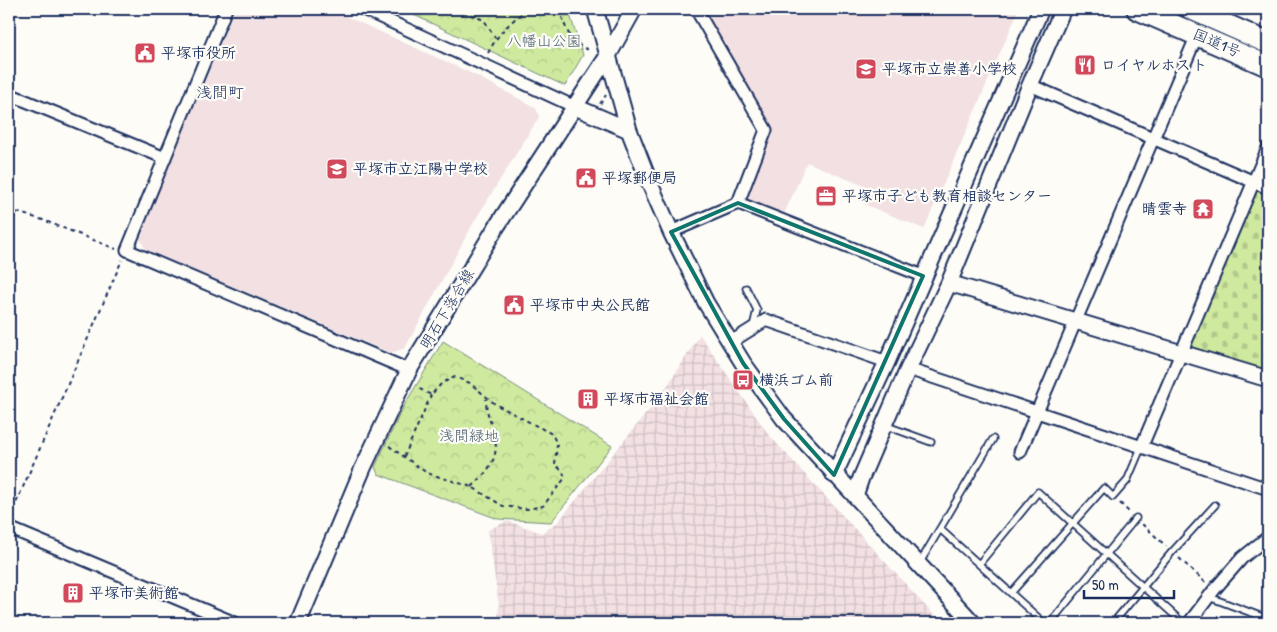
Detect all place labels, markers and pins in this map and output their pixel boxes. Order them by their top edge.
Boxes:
public building icon: 平塚市役所 [133,41,157,65]
place label: 平塚市役所 [161,42,236,63]
restaurant icon: ロイヤルホスト [1073,53,1097,77]
place label: ロイヤルホスト [1101,54,1207,75]
school or university icon: 平塚市立崇善小学校 [854,57,878,81]
place label: 平塚市立崇善小学校 [882,58,1017,79]
school or university icon: 平塚市立江陽中学校 [325,157,349,181]
place label: 平塚市立江陽中学校 [353,158,488,179]
public building icon: 平塚郵便局 [574,166,598,190]
place label: 平塚郵便局 [602,167,677,188]
office icon: 平塚市子ども教育相談センター [814,184,838,208]
place label: 平塚市子ども教育相談センター [842,185,1052,206]
temple icon: 晴雲寺 [1191,197,1215,221]
place label: 晴雲寺 [1142,198,1187,219]
public building icon: 平塚市中央公民館 [502,293,526,317]
place label: 平塚市中央公民館 [530,294,650,315]
bus stop icon: 横浜ゴム前 [731,368,755,392]
place label: 横浜ゴム前 [759,369,834,390]
building icon: 平塚市福祉会館 [576,387,600,411]
place label: 平塚市福祉会館 [604,388,709,409]
building icon: 平塚市美術館 [61,581,85,605]
place label: 平塚市美術館 [89,582,179,603]

